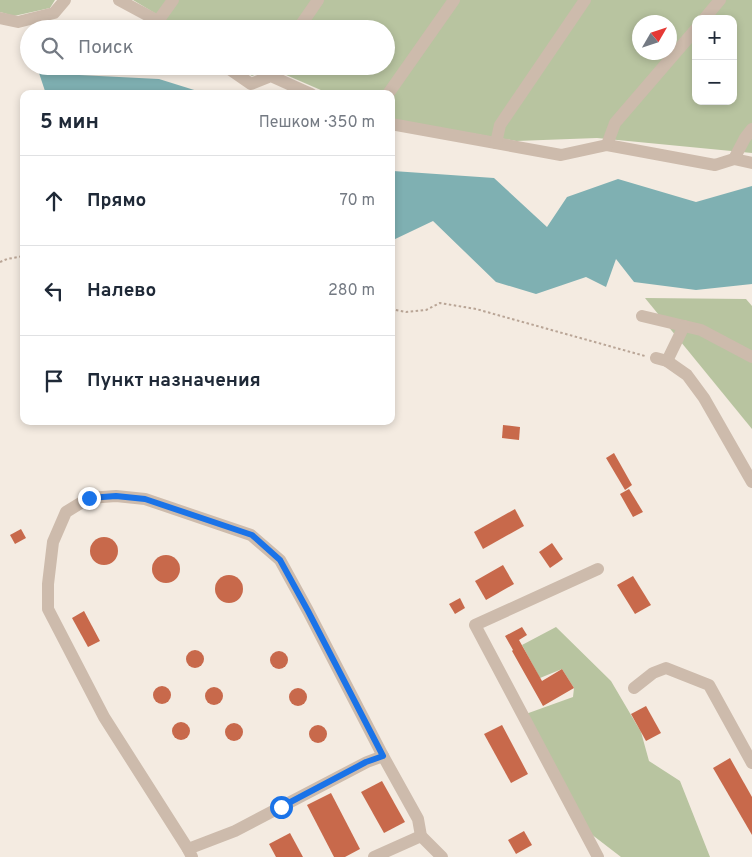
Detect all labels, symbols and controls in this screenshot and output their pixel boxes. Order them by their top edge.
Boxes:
north arrow [632,15,677,60]
map controls [692,15,737,105]
button: + [692,15,737,60]
search box [20,20,395,75]
icon: search [38,34,66,62]
text: Поиск [78,36,134,60]
button: − [692,60,737,105]
text: 5 мин [40,109,99,136]
text: Пешком · 350 m [259,113,375,133]
icon: ahead [40,187,68,215]
text: Прямо [87,189,146,213]
text: 70 m [340,191,375,211]
icon: left [40,277,68,305]
text: Налево [87,279,156,303]
text: 280 m [328,281,375,301]
icon: arrive [40,367,68,395]
text: Пункт назначения [87,369,261,393]
route end [78,487,101,510]
route start [270,796,293,819]

